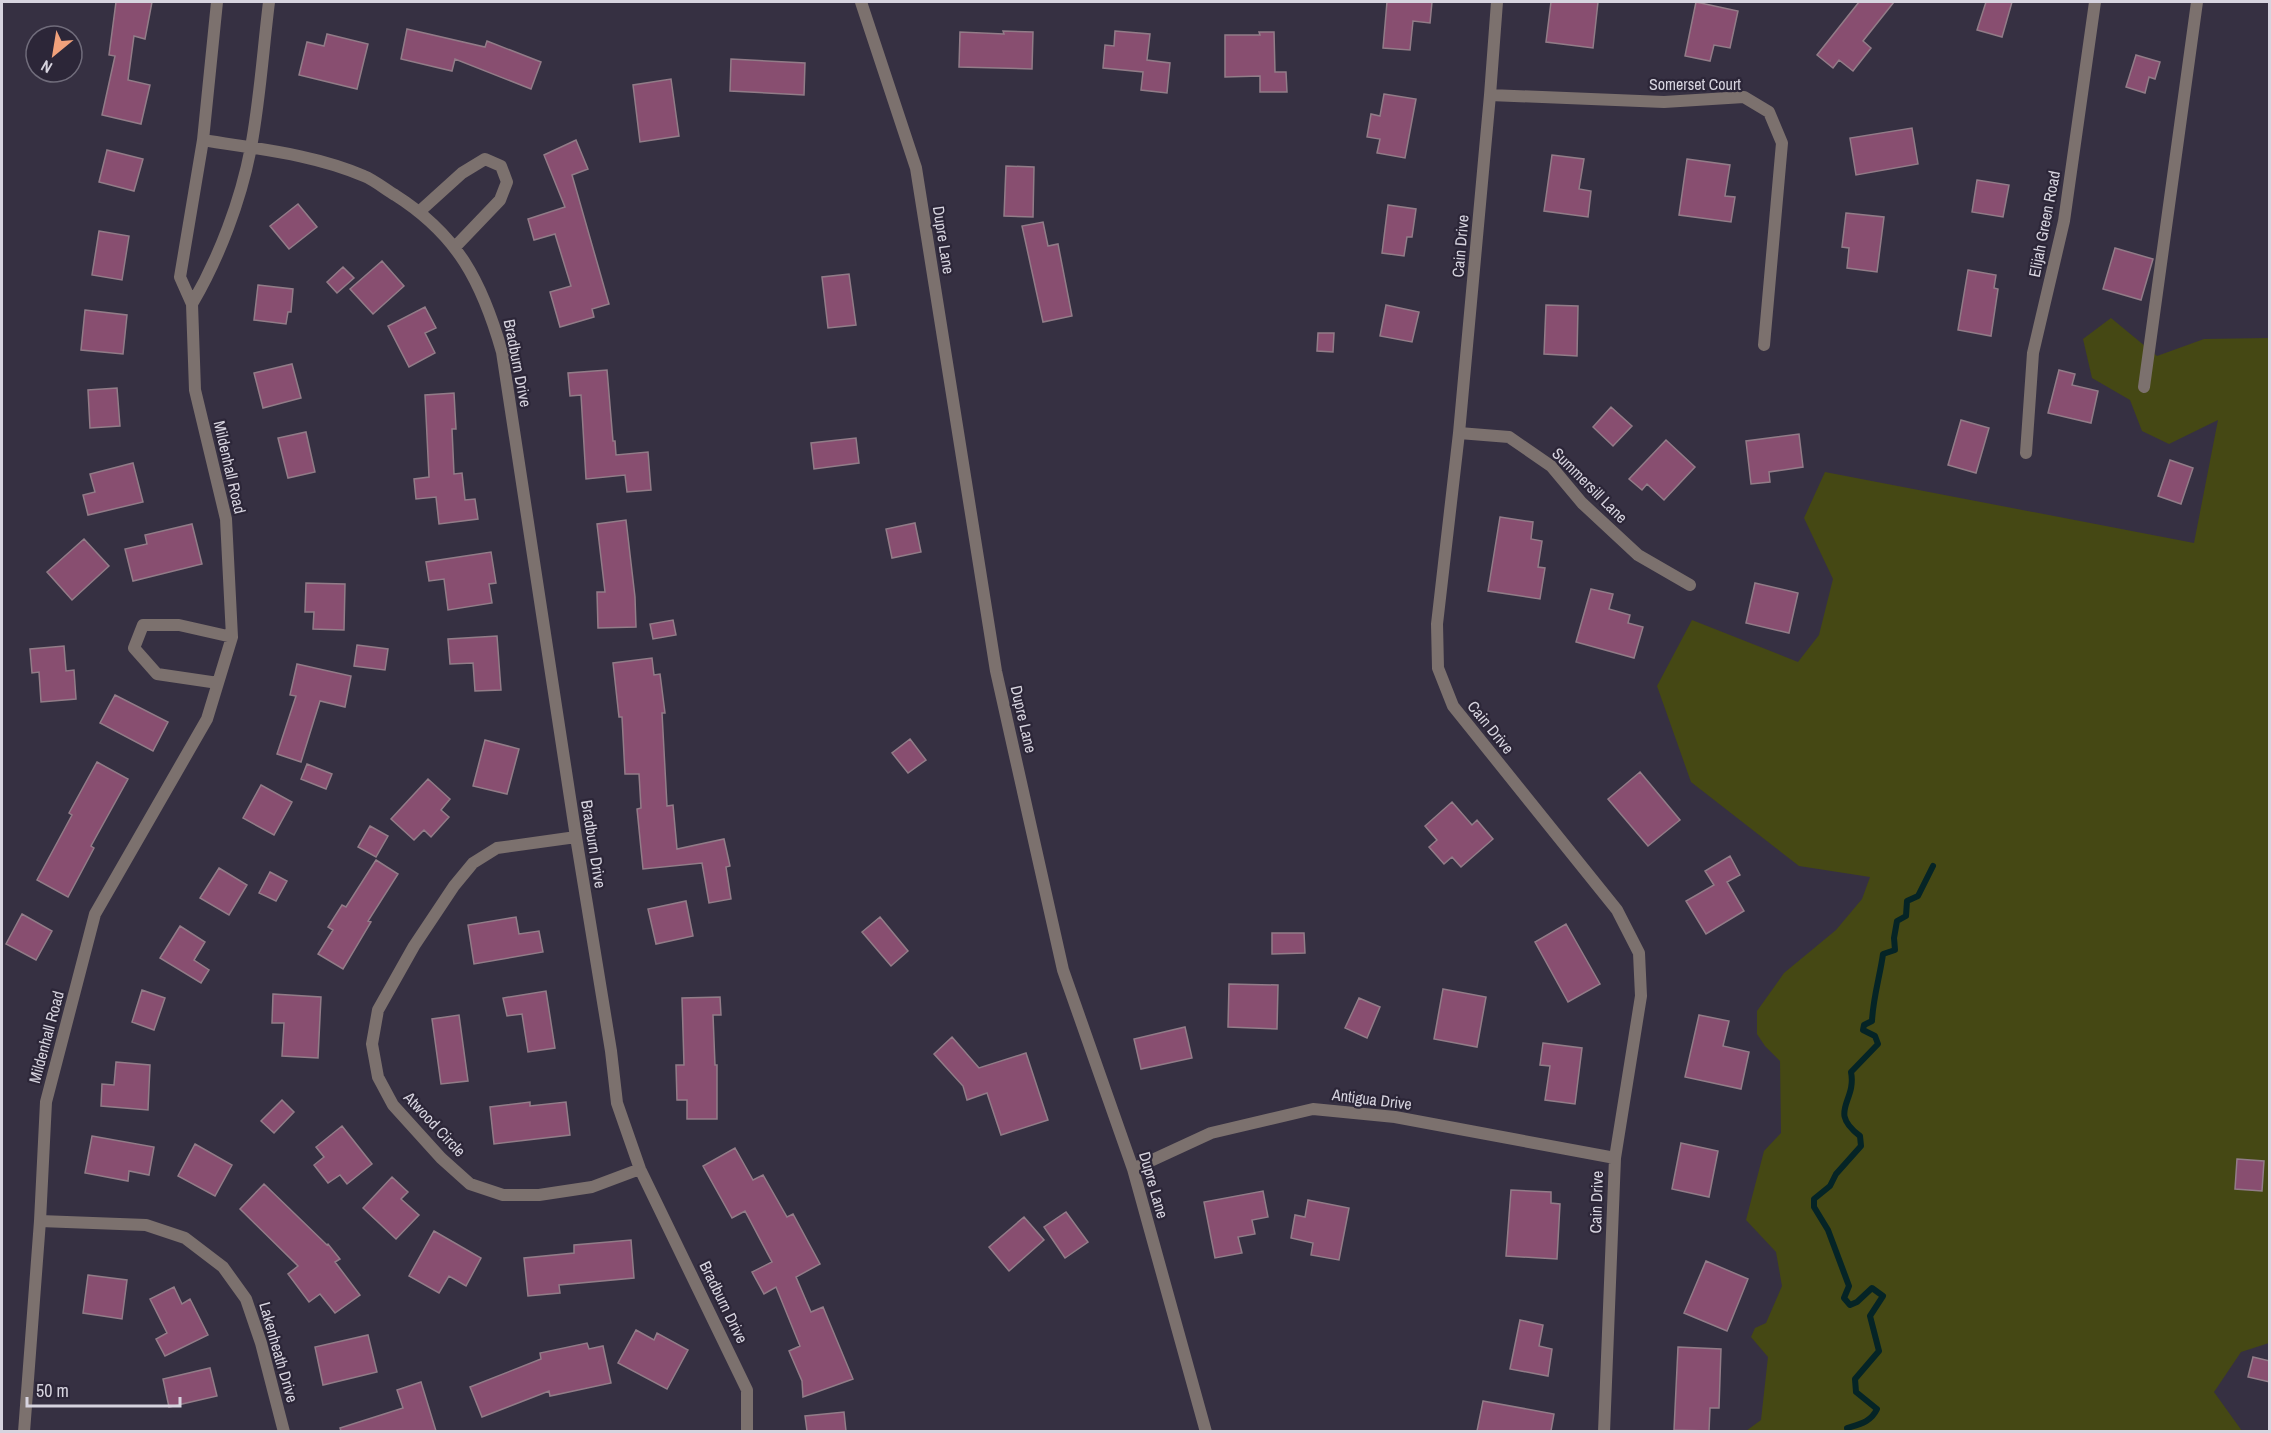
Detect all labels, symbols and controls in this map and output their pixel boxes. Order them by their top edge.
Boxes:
north arrow [24,24,84,84]
text: N [37,55,56,79]
street label: Somerset Court [1649,73,1741,95]
street label: Elijah Green Road [2023,169,2065,279]
street label: Dupre Lane [928,204,960,276]
street label: Cain Drive [1446,214,1474,278]
street label: Bradburn Drive [499,317,537,409]
street label: Mildenhall Road [209,418,251,516]
street label: Summersill Lane [1547,442,1633,528]
street label: Dupre Lane [1006,683,1042,755]
street label: Cain Drive [1463,696,1519,758]
street label: Bradburn Drive [576,798,612,890]
street label: Mildenhall Road [23,988,69,1086]
street label: Antigua Drive [1330,1083,1413,1115]
street label: Atwood Circle [398,1086,471,1161]
street label: Dupre Lane [1134,1149,1174,1221]
street label: Cain Drive [1584,1170,1608,1234]
street label: Bradburn Drive [695,1257,753,1347]
street label: Lakenheath Drive [254,1299,304,1405]
scale bar [27,1370,180,1408]
text: 50 m [36,1378,69,1403]

